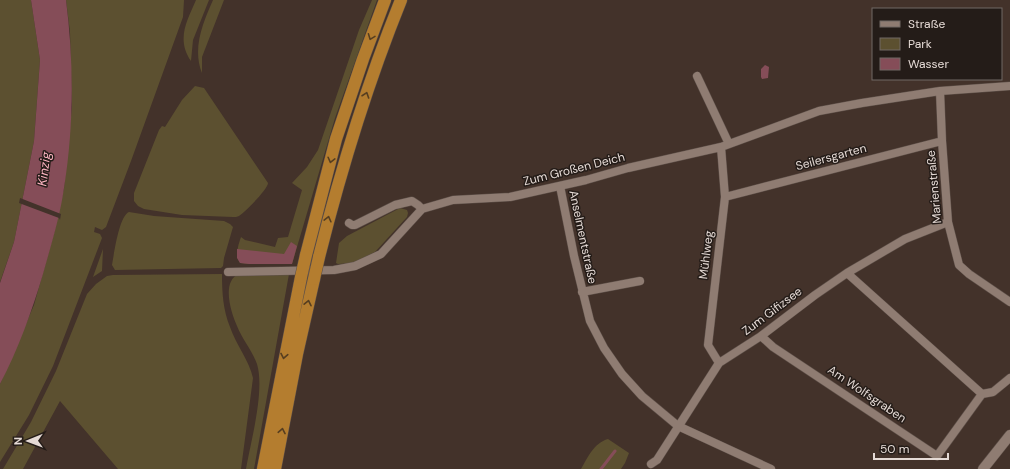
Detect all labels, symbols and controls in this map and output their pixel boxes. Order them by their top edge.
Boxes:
legend [872,8,1002,80]
text: Straße [908,16,945,32]
one-way arrow [368,33,376,40]
text: Park [908,36,932,52]
text: Wasser [908,56,949,72]
one-way arrow [361,91,370,98]
street label: Seilersgarten [794,140,868,174]
street label: Zum Großen Deich [522,149,627,189]
street label: Marienstraße [923,149,945,224]
water label: Kinzig [33,150,55,187]
one-way arrow [327,157,335,163]
street label: Anselmentstraße [565,189,601,286]
one-way arrow [324,216,332,222]
street label: Mühlweg [695,229,717,280]
street label: Zum Gifizsee [739,283,805,339]
one-way arrow [304,300,312,306]
one-way arrow [281,353,289,359]
street label: Am Wolfsgraben [825,362,909,426]
north arrow [8,421,48,461]
one-way arrow [277,427,286,434]
scale bar [874,435,948,461]
text: N [11,437,25,445]
text: 50 m [880,441,909,457]

